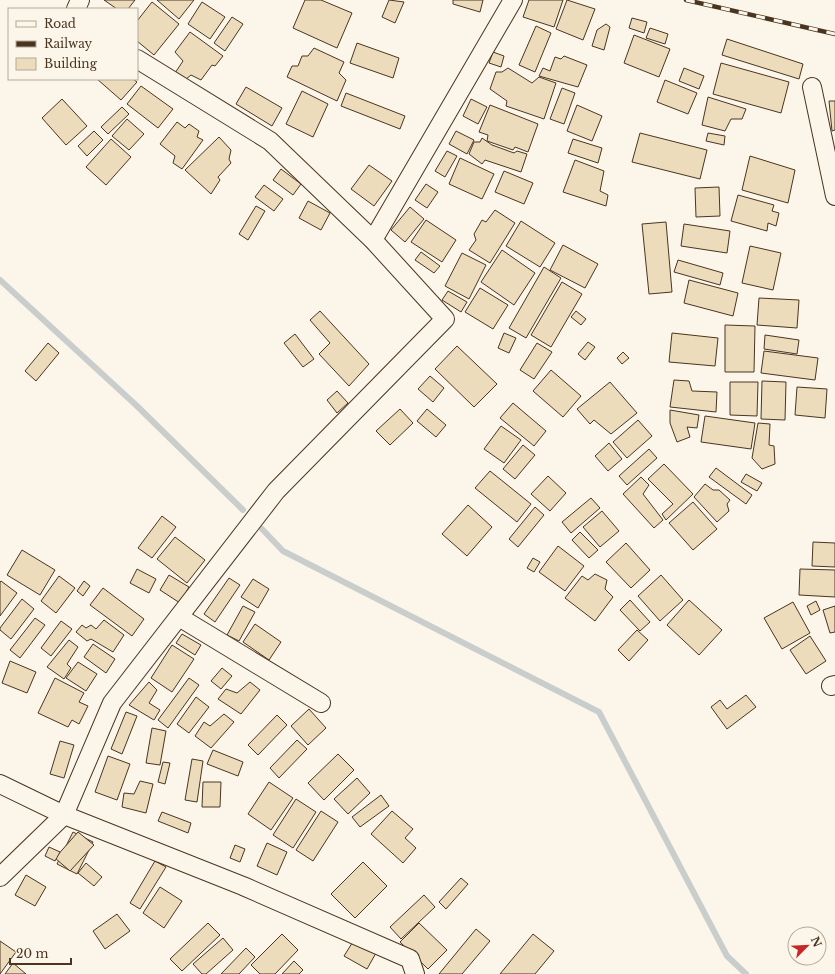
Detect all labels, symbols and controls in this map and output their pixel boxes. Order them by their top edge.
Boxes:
legend [8,8,138,80]
text: Road [44,16,76,31]
text: Railway [44,36,93,51]
text: Building [44,56,98,71]
north arrow [787,926,827,966]
text: N [808,934,825,950]
scale bar [10,940,71,966]
text: 20 m [16,946,48,961]

